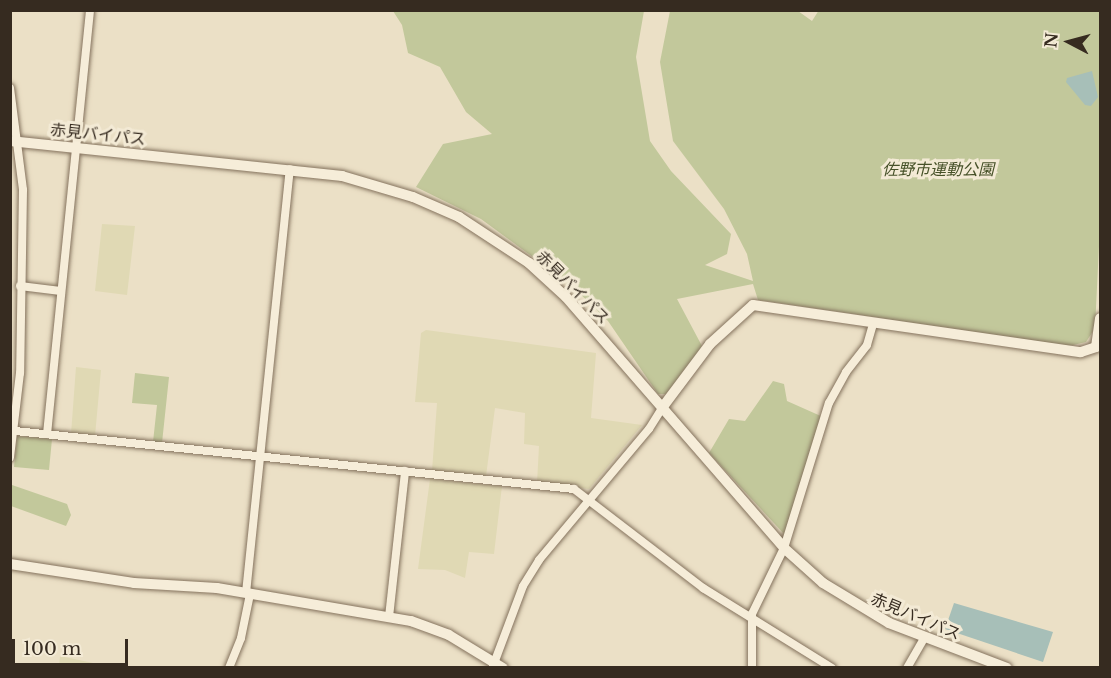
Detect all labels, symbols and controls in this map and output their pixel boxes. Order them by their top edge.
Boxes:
north arrow [1039,12,1099,72]
text: N [1040,32,1062,49]
street label: 赤見バイパス [49,119,147,149]
park label: 佐野市運動公園 [882,159,994,179]
street label: 赤見バイパス [532,246,614,328]
street label: 赤見バイパス [868,588,964,644]
scale bar [15,627,130,665]
text: 100 m [23,638,81,660]

